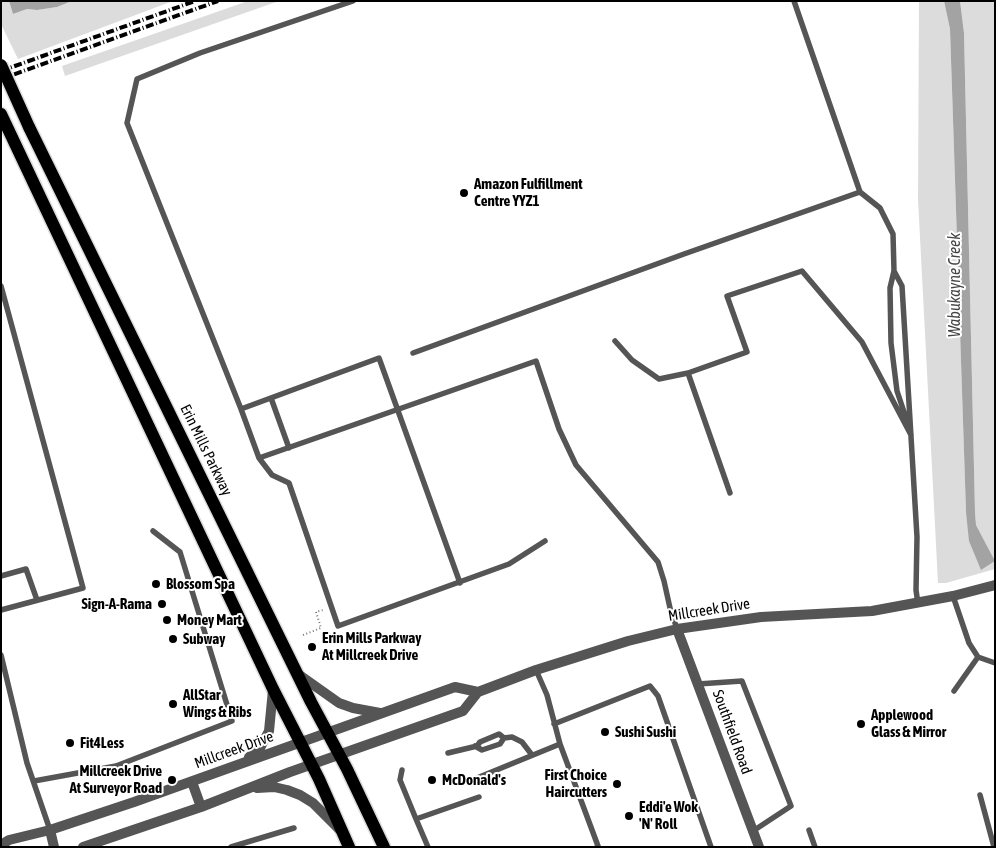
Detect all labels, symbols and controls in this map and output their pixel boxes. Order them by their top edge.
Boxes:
place label: Amazon Fulfillment Centre YYZ1 [474,175,583,210]
marker: Amazon Fulfillment Centre YYZ1 [458,187,470,199]
water label: Wabukayne Creek [945,233,965,337]
street label: Erin Mills Parkway [176,401,236,499]
place label: Blossom Spa [166,575,235,593]
marker: Blossom Spa [150,578,162,590]
place label: Sign-A-Rama [81,595,152,613]
street label: Millcreek Drive [667,595,751,625]
marker: Sign-A-Rama [156,598,168,610]
place label: Money Mart [177,611,242,629]
marker: Money Mart [161,614,173,626]
place label: Erin Mills Parkway At Millcreek Drive [322,629,421,664]
place label: Subway [183,630,225,648]
marker: Subway [167,633,179,645]
marker: Erin Mills Parkway At Millcreek Drive [306,641,318,653]
place label: AllStar Wings & Ribs [183,686,252,721]
street label: Southfield Road [708,687,756,777]
marker: AllStar Wings & Ribs [167,698,179,710]
place label: Applewood Glass & Mirror [871,706,946,741]
marker: Applewood Glass & Mirror [855,718,867,730]
place label: Sushi Sushi [615,723,676,741]
marker: Sushi Sushi [599,726,611,738]
street label: Millcreek Drive [192,727,276,773]
place label: Fit4Less [80,734,124,752]
marker: Fit4Less [64,737,76,749]
place label: Millcreek Drive At Surveyor Road [69,762,162,797]
place label: First Choice Haircutters [545,766,607,801]
place label: McDonald's [442,771,506,789]
marker: Millcreek Drive At Surveyor Road [166,774,178,786]
marker: McDonald's [426,774,438,786]
marker: First Choice Haircutters [611,778,623,790]
place label: Eddi'e Wok 'N' Roll [639,798,698,833]
marker: Eddi'e Wok 'N' Roll [623,810,635,822]

